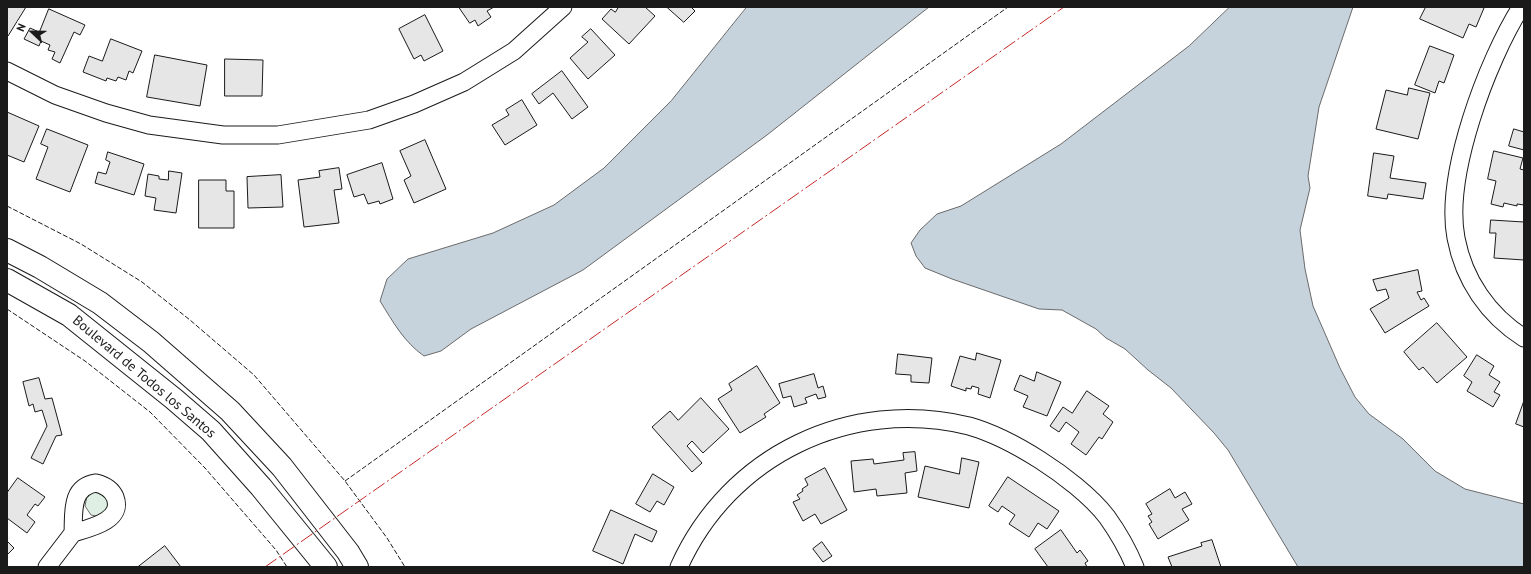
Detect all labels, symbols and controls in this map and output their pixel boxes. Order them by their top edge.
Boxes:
north arrow [12,12,52,52]
text: N [13,22,29,33]
street label: Boulevard de Todos los Santos [69,312,219,442]

